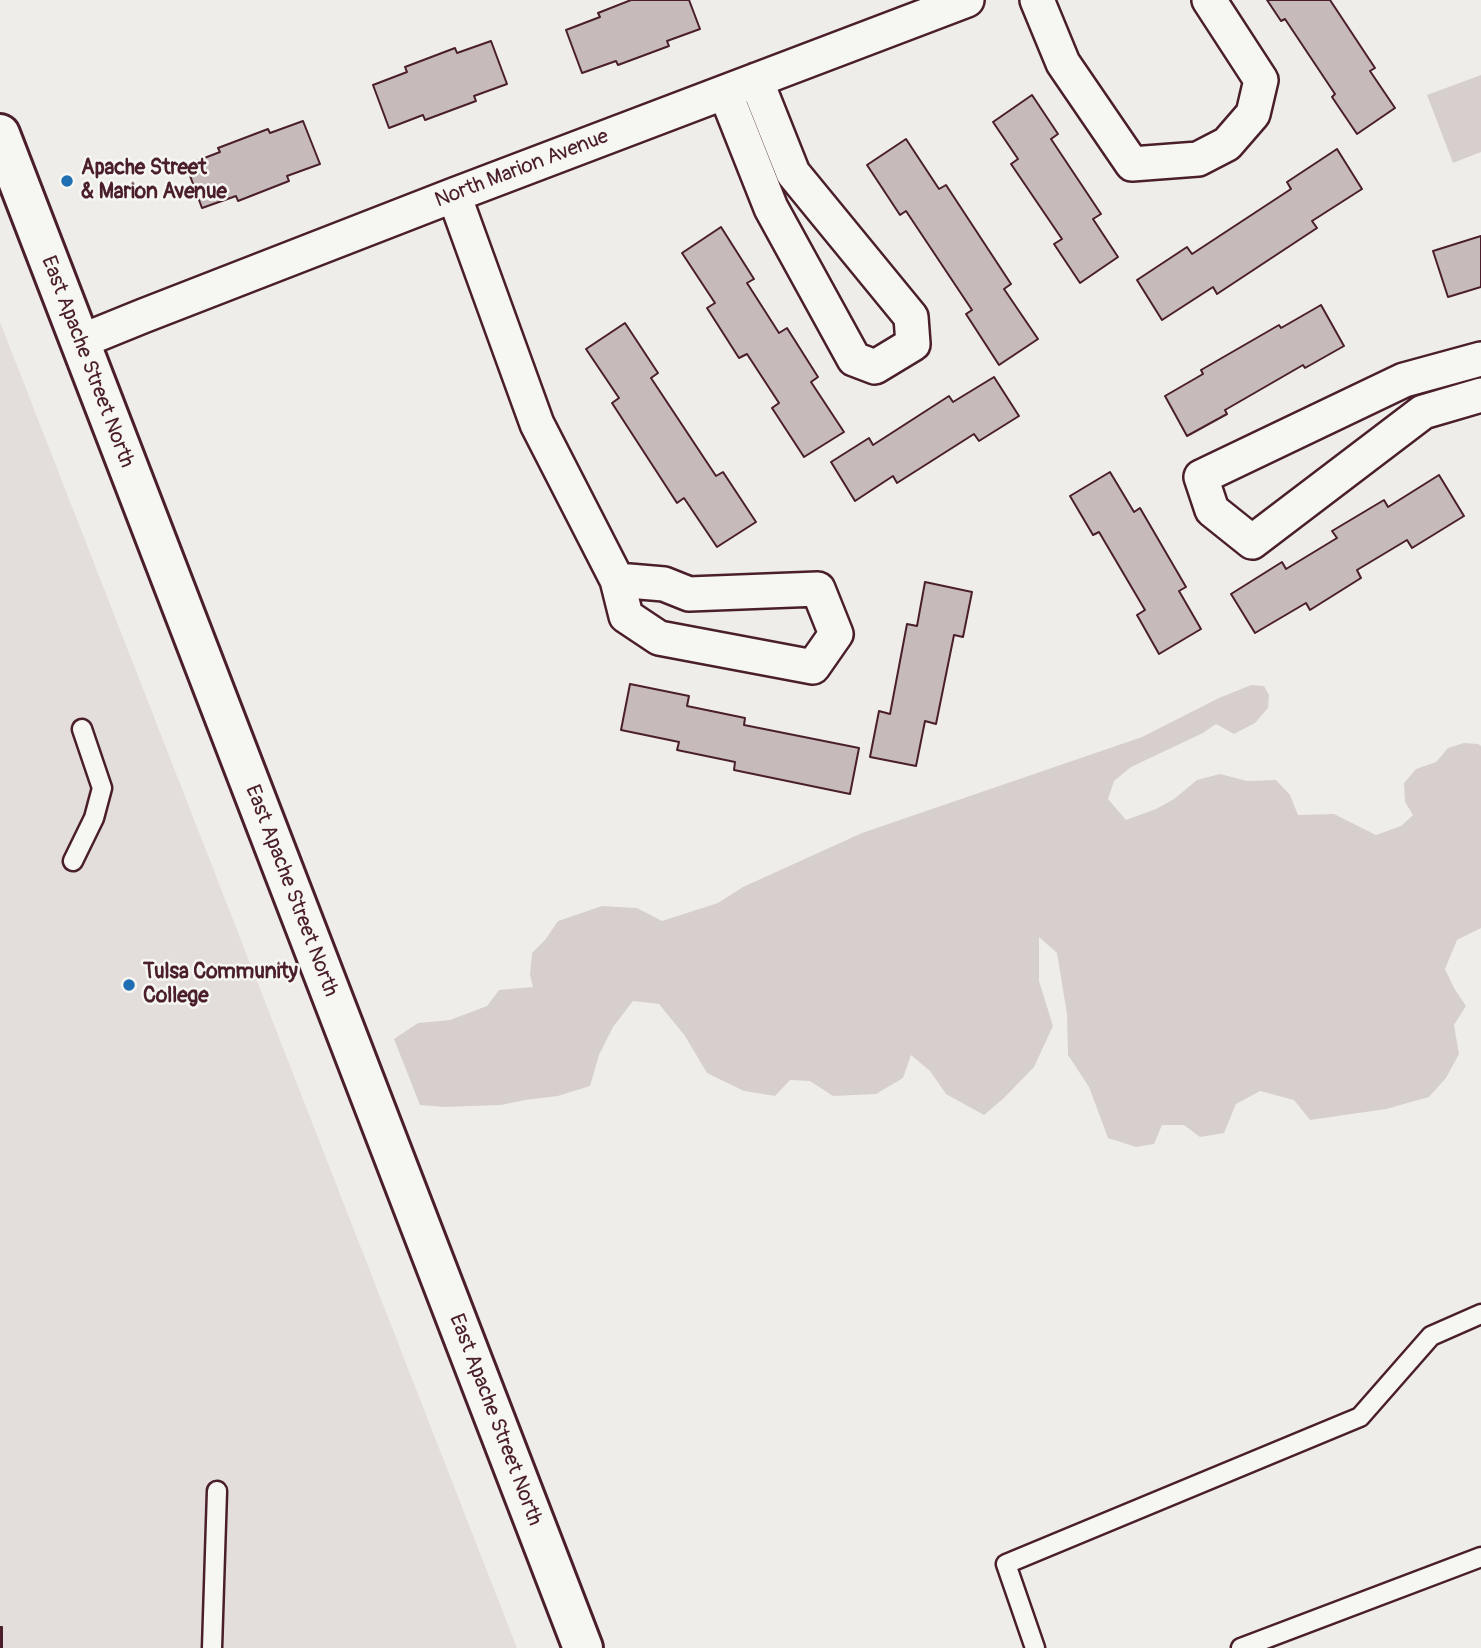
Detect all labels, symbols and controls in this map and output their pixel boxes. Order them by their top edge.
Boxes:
street label: North Marion Avenue [432,124,612,214]
place label: Apache Street & Marion Avenue [81,156,227,206]
marker: Apache Street & Marion Avenue [59,173,75,189]
street label: East Apache Street North [35,253,139,471]
street label: East Apache Street North [239,782,343,1000]
place label: Tulsa Community College [143,960,298,1010]
marker: Tulsa Community College [121,977,137,993]
street label: East Apache Street North [443,1311,547,1529]

